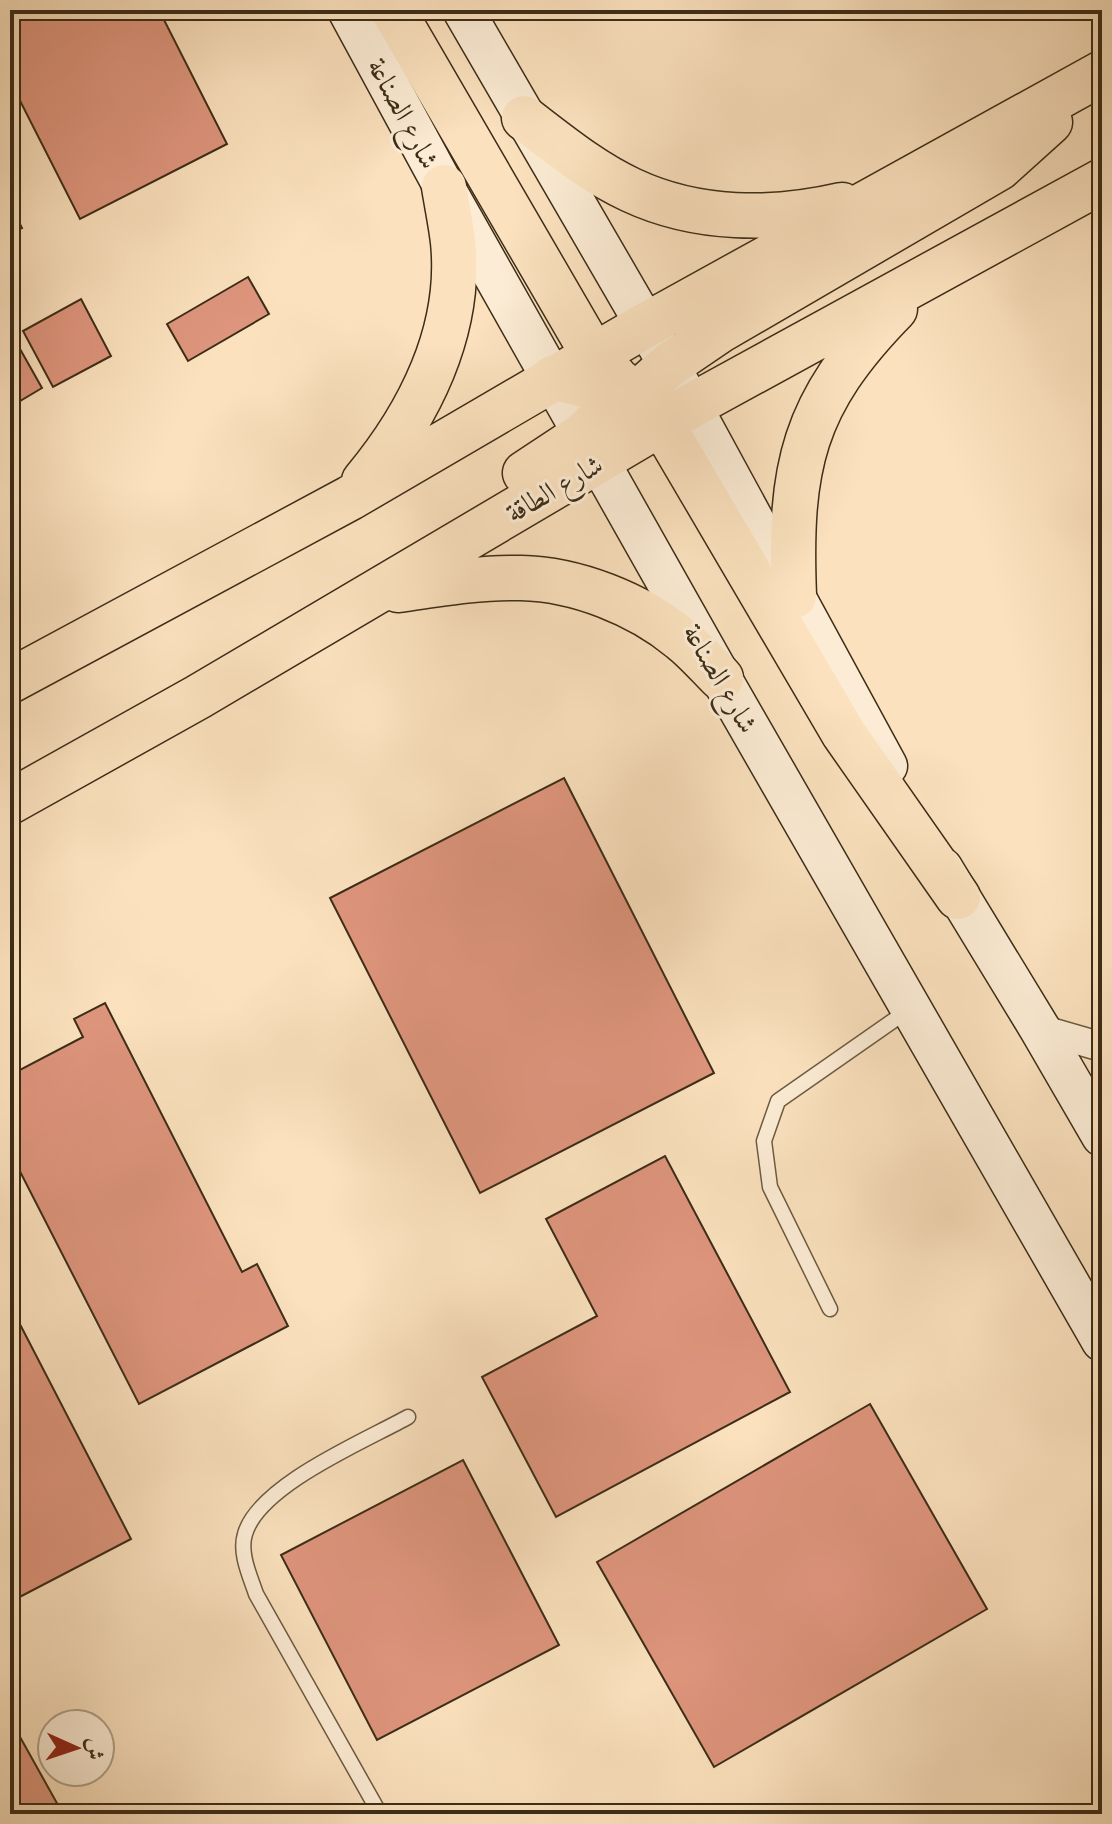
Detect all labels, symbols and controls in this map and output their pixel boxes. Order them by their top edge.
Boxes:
street label: شارع الصناعة [354,50,451,178]
street label: شارع الطاقة [497,443,612,535]
street label: شارع الصناعة [670,615,769,742]
north arrow [36,1708,116,1788]
text: ش [79,1737,113,1761]

